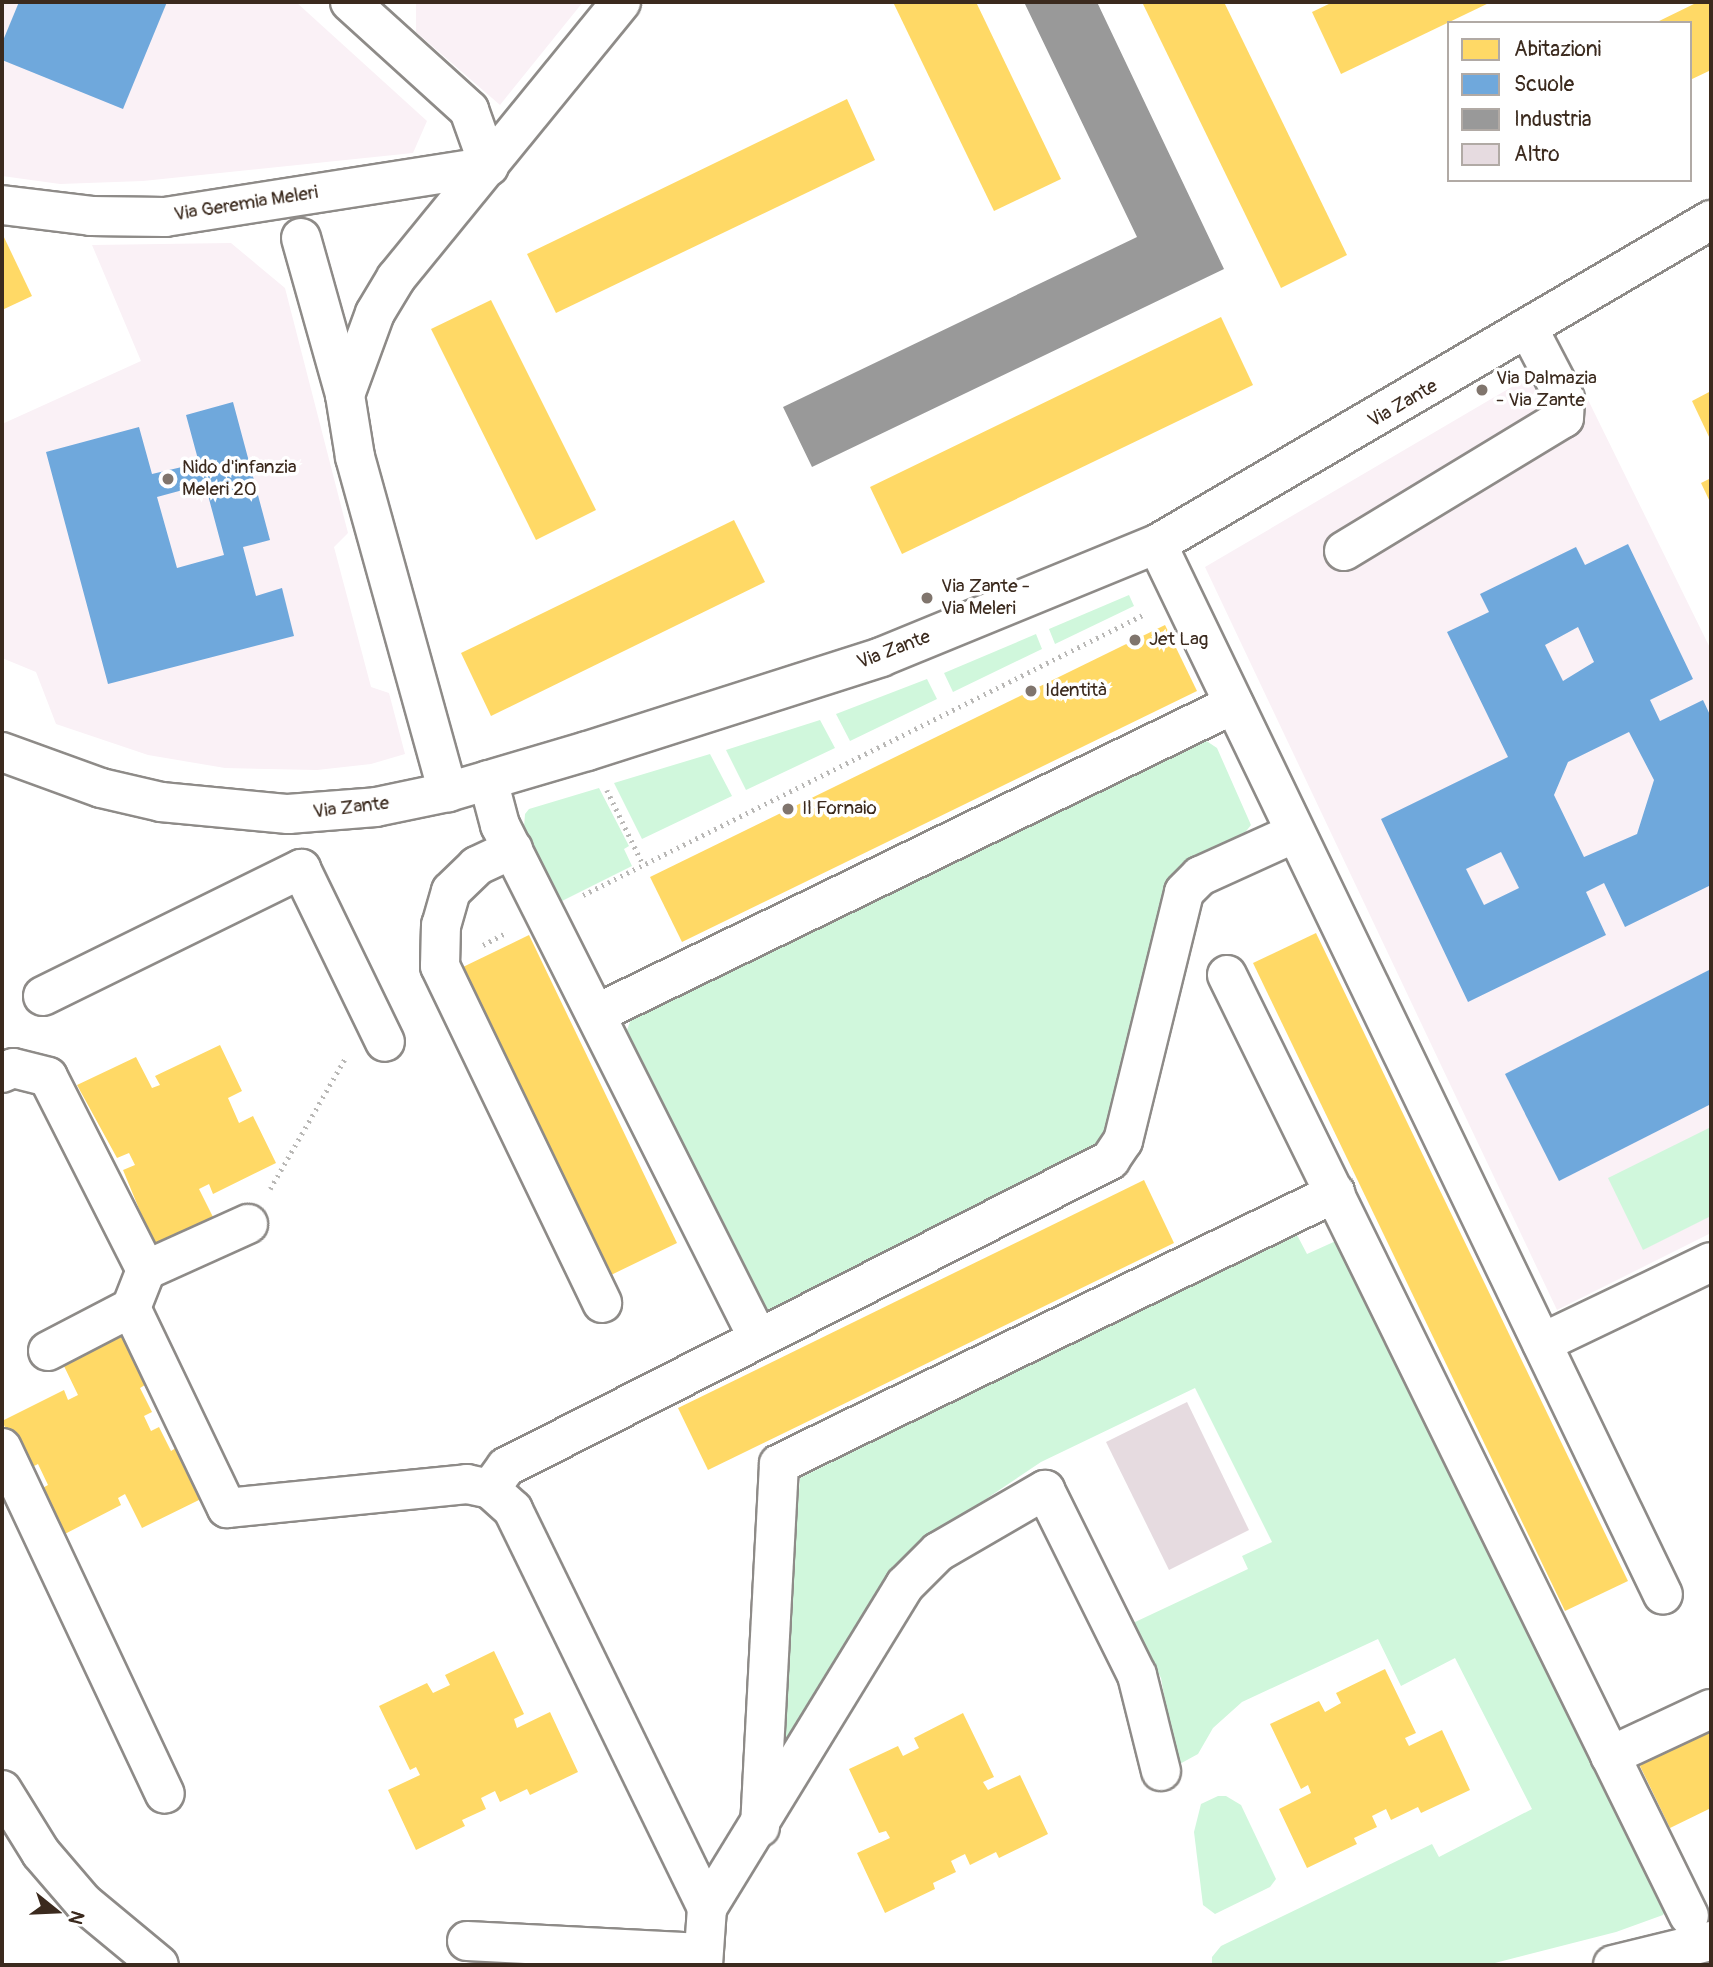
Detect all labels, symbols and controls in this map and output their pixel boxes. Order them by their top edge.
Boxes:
legend [1447,21,1692,182]
text: Abitazioni [1514,36,1601,63]
text: Scuole [1514,71,1574,98]
text: Industria [1514,106,1592,133]
text: Altro [1514,141,1559,168]
street label: Via Geremia Meleri [172,181,320,227]
place label: Via Dalmazia - Via Zante [1496,368,1597,412]
street label: Via Zante [1364,375,1442,433]
marker: Via Dalmazia - Via Zante [1474,382,1490,398]
place label: Nido d'infanzia Meleri 20 [182,457,297,501]
marker: Nido d'infanzia Meleri 20 [160,471,176,487]
place label: Via Zante - Via Meleri [941,576,1030,620]
marker: Via Zante - Via Meleri [919,590,935,606]
street label: Via Zante [854,626,934,674]
place label: Jet Lag [1149,629,1208,651]
marker: Jet Lag [1127,632,1143,648]
place label: Identità [1045,680,1107,702]
marker: Identità [1023,683,1039,699]
street label: Via Zante [312,792,390,824]
place label: Il Fornaio [802,798,877,820]
marker: Il Fornaio [780,801,796,817]
north arrow [21,1876,91,1946]
text: N [63,1908,89,1927]

